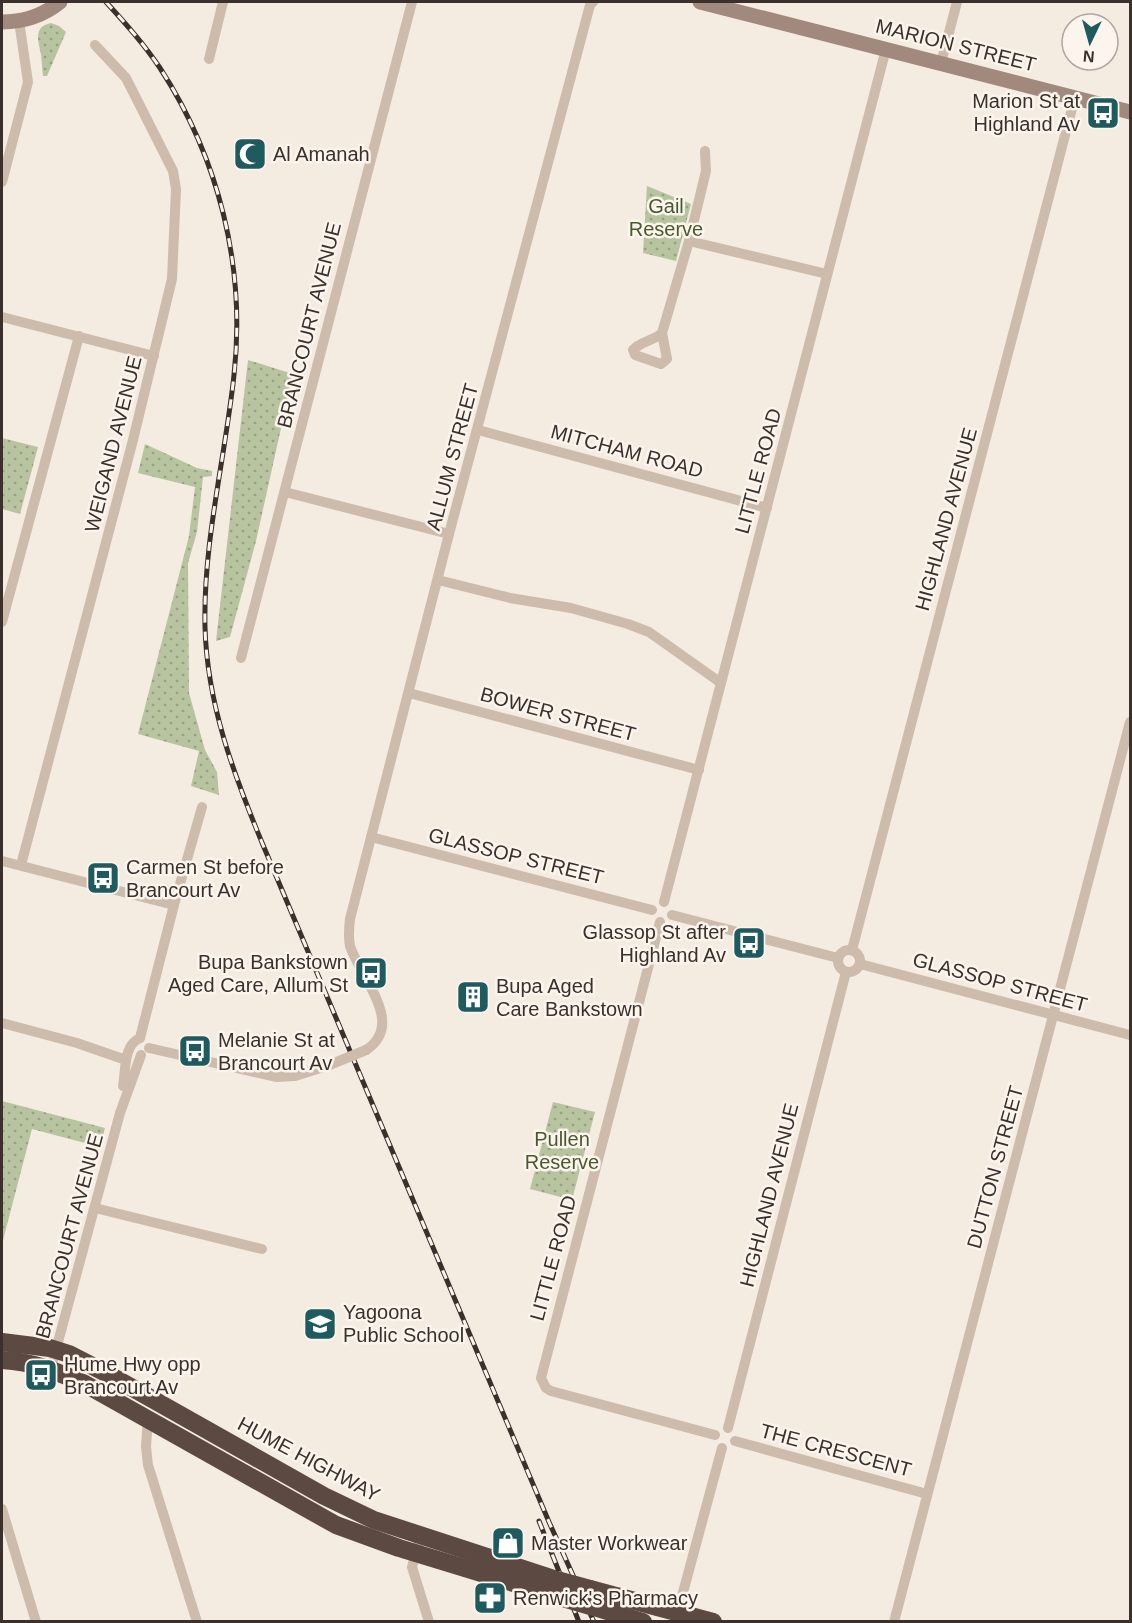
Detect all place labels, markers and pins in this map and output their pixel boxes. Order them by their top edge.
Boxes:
place label: Marion St at Highland Av [972,90,1080,135]
bus stop icon: Marion St at Highland Av [1085,95,1121,131]
mosque icon: Al Amanah [232,136,268,172]
place label: Al Amanah [273,143,370,165]
place label: Carmen St before Brancourt Av [126,856,284,901]
bus stop icon: Carmen St before Brancourt Av [85,860,121,896]
place label: Glassop St after Highland Av [583,921,726,966]
bus stop icon: Glassop St after Highland Av [731,925,767,961]
place label: Bupa Bankstown Aged Care, Allum St [168,951,348,996]
bus stop icon: Bupa Bankstown Aged Care, Allum St [353,955,389,991]
place label: Bupa Aged Care Bankstown [496,975,643,1020]
building icon: Bupa Aged Care Bankstown [455,979,491,1015]
place label: Melanie St at Brancourt Av [218,1029,335,1074]
bus stop icon: Melanie St at Brancourt Av [177,1033,213,1069]
place label: Yagoona Public School [343,1301,464,1346]
school or university icon: Yagoona Public School [302,1306,338,1342]
place label: Hume Hwy opp Brancourt Av [64,1353,201,1398]
bus stop icon: Hume Hwy opp Brancourt Av [23,1357,59,1393]
shop icon: Master Workwear [490,1525,526,1561]
place label: Master Workwear [531,1532,688,1554]
pharmacy icon: Renwick's Pharmacy [472,1580,508,1616]
place label: Renwick's Pharmacy [513,1587,698,1609]

